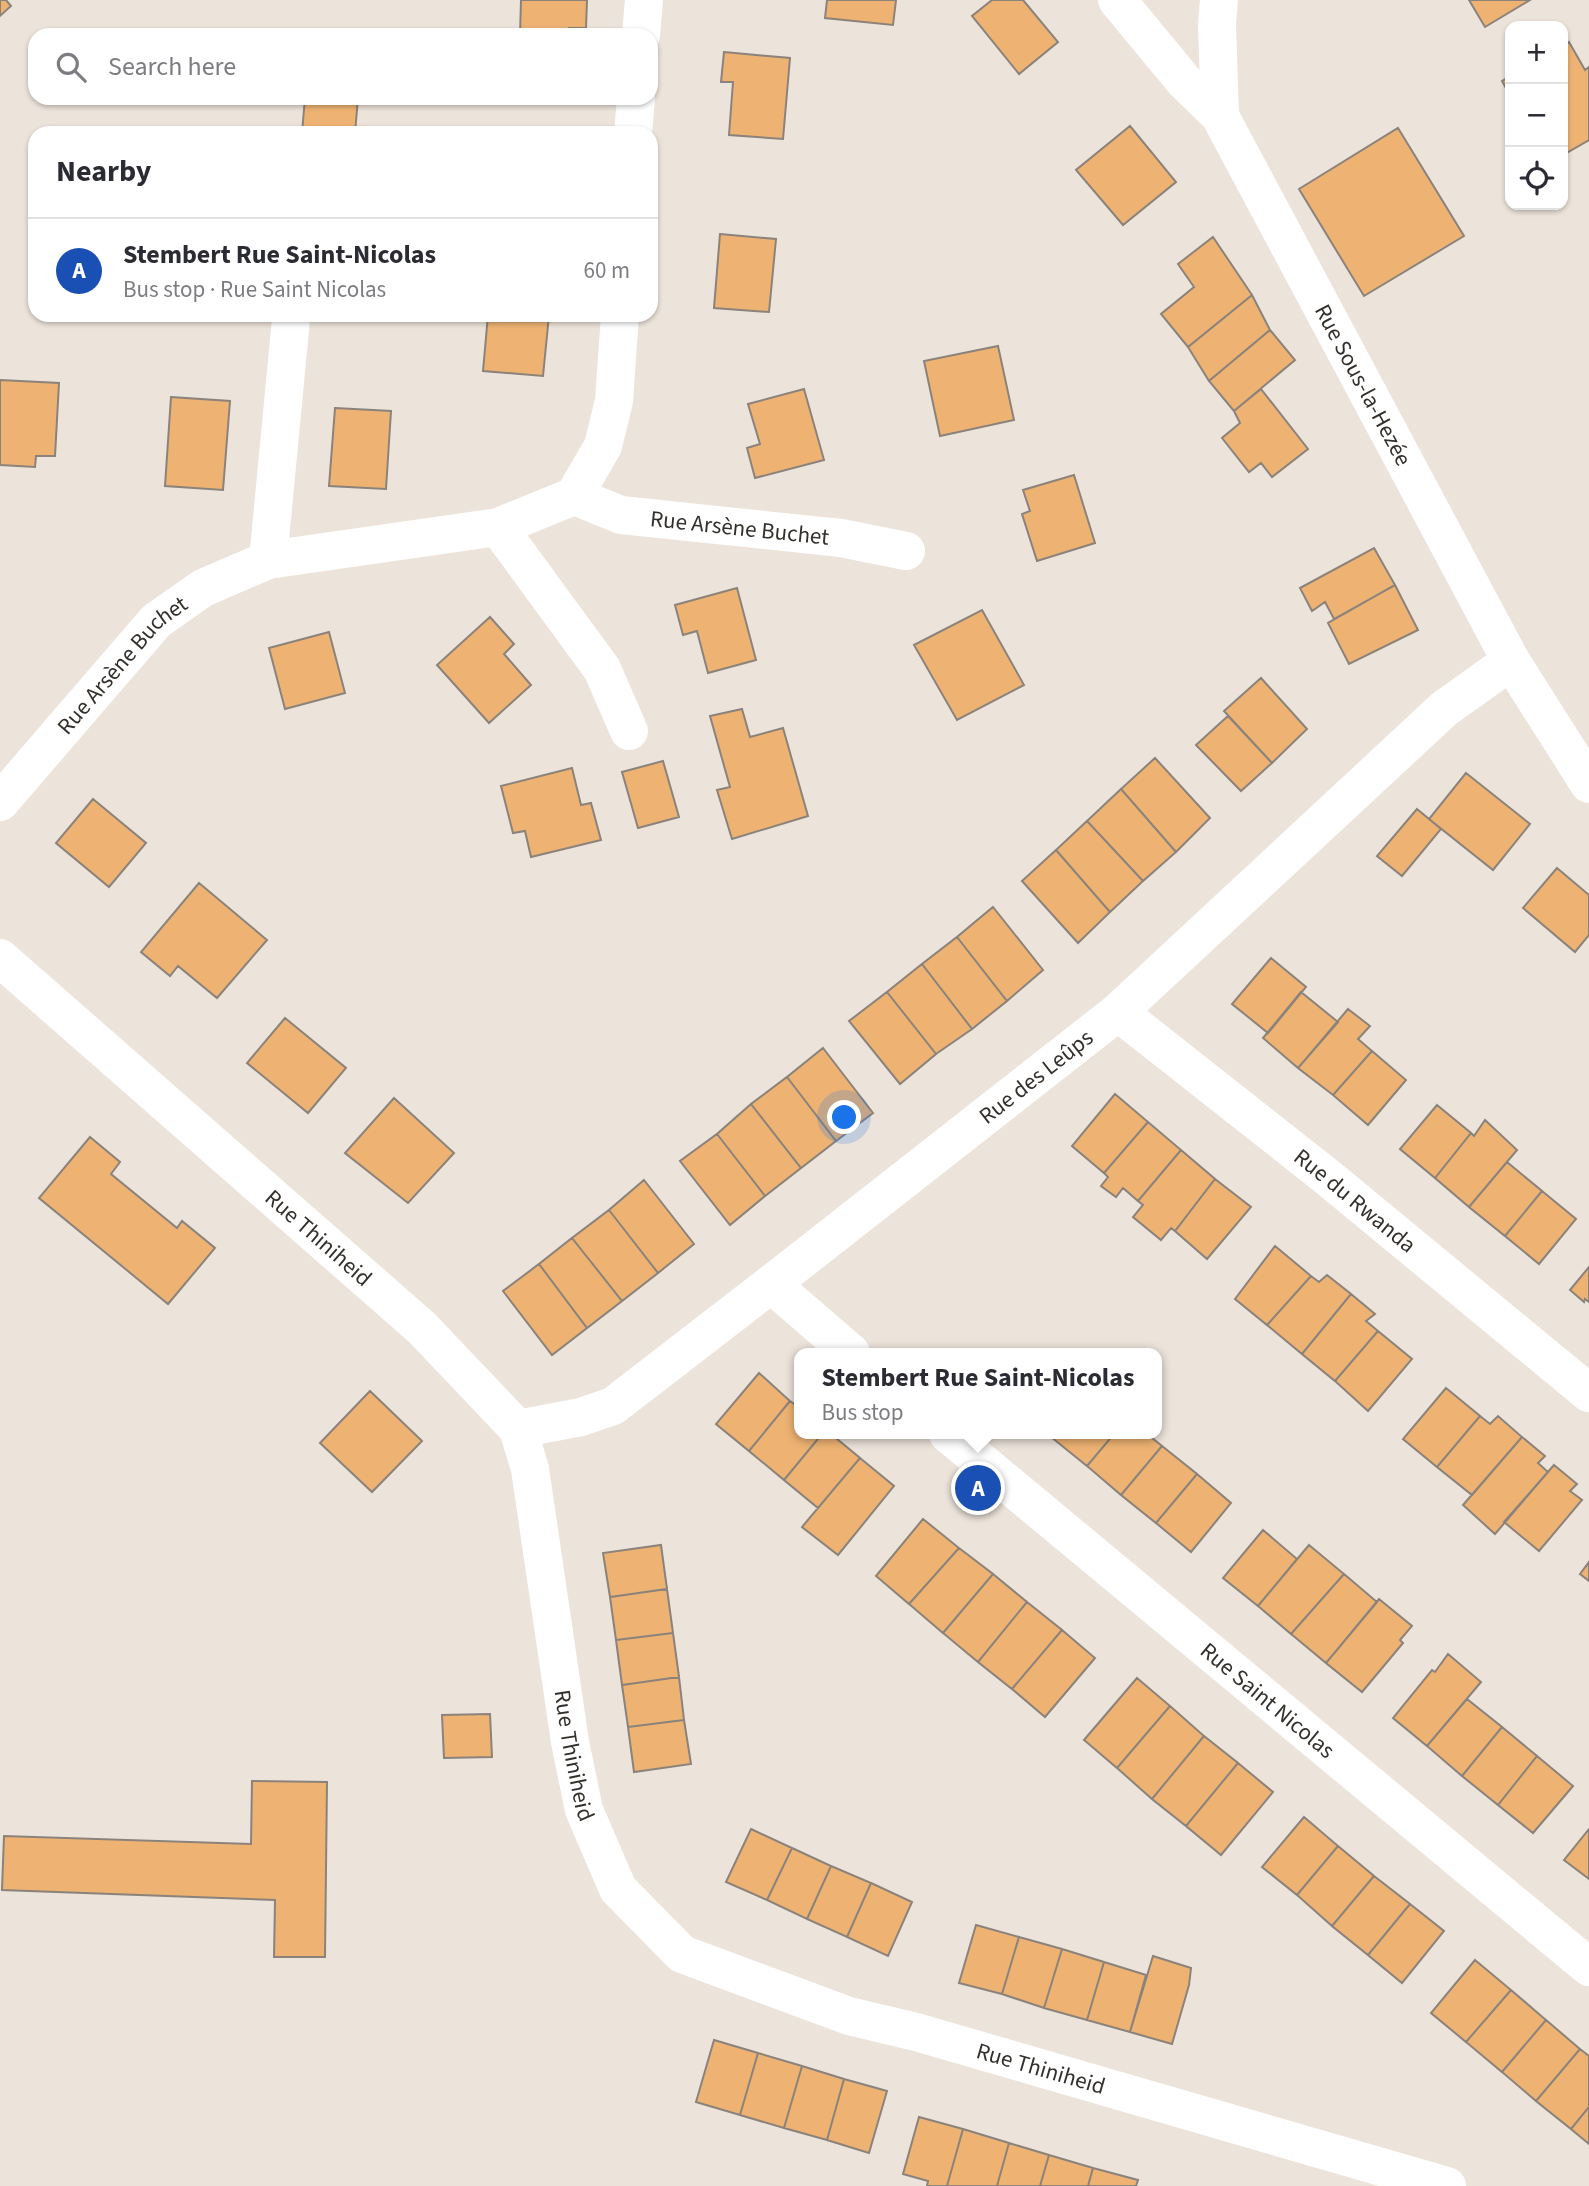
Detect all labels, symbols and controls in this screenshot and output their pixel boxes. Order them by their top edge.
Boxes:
map controls [1505,21,1568,210]
button: + [1505,21,1568,84]
search box [28,28,658,105]
icon: search [52,48,90,86]
text: Search here [108,48,236,85]
button: − [1505,84,1568,147]
button: locate [1505,147,1568,210]
text: Nearby [56,150,151,193]
text: Stembert Rue Saint-Nicolas [123,236,436,273]
text: A [72,254,86,287]
text: 60 m [583,254,630,287]
text: Bus stop · Rue Saint Nicolas [123,273,386,306]
street label: Rue Sous-la-Hezée [1307,298,1420,472]
street label: Rue Arsène Buchet [649,502,831,553]
street label: Rue Arsène Buchet [49,587,194,741]
street label: Rue des Leûps [972,1021,1100,1132]
your location [827,1100,861,1134]
street label: Rue du Rwanda [1287,1140,1424,1261]
street label: Rue Thiniheid [258,1181,380,1294]
popup [794,1348,1162,1439]
text: Stembert Rue Saint-Nicolas [821,1359,1135,1396]
text: Bus stop [821,1396,904,1429]
pin: A [955,1462,1001,1514]
street label: Rue Saint Nicolas [1193,1634,1342,1766]
street label: Rue Thiniheid [546,1688,603,1826]
street label: Rue Thiniheid [973,2034,1109,2103]

